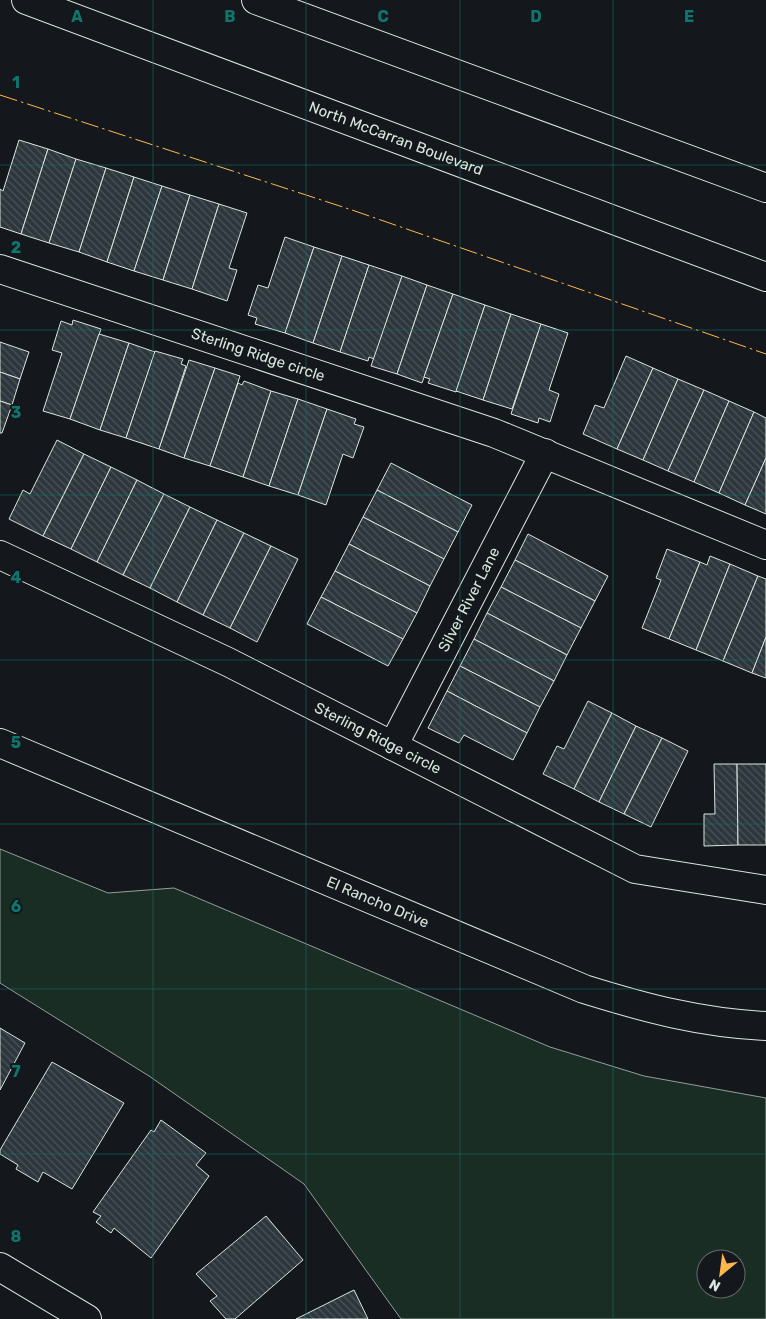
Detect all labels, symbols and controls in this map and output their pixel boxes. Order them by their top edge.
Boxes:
text: A [71,7,83,26]
text: B [224,7,236,26]
text: C [377,7,389,26]
text: D [530,7,542,26]
text: E [684,7,694,26]
text: 1 [12,73,20,92]
street label: North McCarran Boulevard [306,98,486,179]
text: 2 [11,238,21,257]
street label: Sterling Ridge circle [189,324,327,385]
text: 3 [11,403,21,422]
street label: Silver River Lane [434,544,504,655]
text: 4 [11,568,22,587]
street label: Sterling Ridge circle [312,699,444,778]
text: 5 [11,733,21,752]
street label: El Rancho Drive [324,873,432,932]
text: 6 [11,897,21,916]
text: 7 [11,1062,21,1081]
text: 8 [11,1227,22,1246]
north arrow [696,1249,746,1299]
text: N [706,1275,723,1295]

